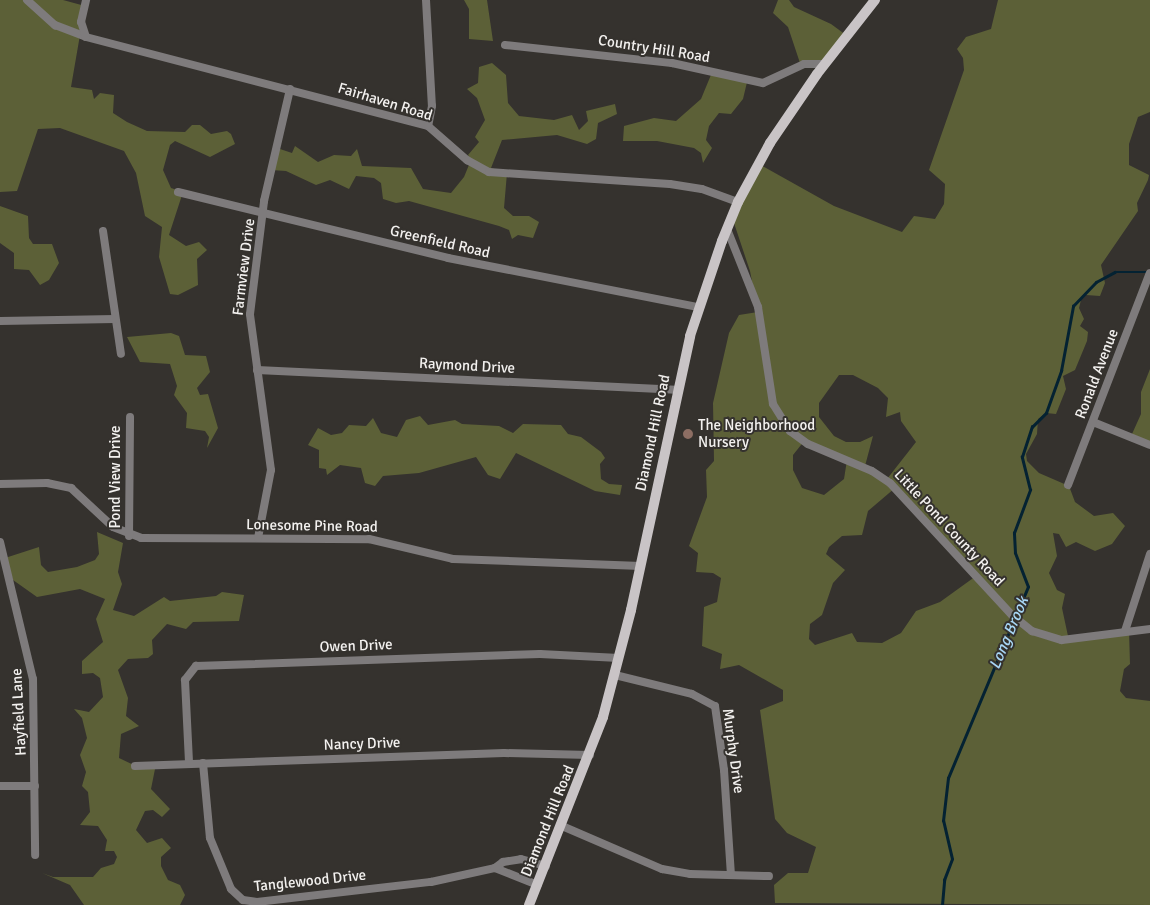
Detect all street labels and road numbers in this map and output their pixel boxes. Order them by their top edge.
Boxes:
street label: Country Hill Road [597,31,711,67]
street label: Fairhaven Road [336,79,434,125]
street label: Farmview Drive [229,217,259,317]
street label: Greenfield Road [388,222,492,262]
street label: Ronald Avenue [1072,326,1122,422]
street label: Raymond Drive [419,354,515,378]
street label: Diamond Hill Road [632,373,674,493]
street label: Pond View Drive [107,425,125,529]
street label: Little Pond County Road [890,466,1008,590]
street label: Lonesome Pine Road [246,516,378,536]
street label: Owen Drive [319,636,393,656]
street label: Hayfield Lane [8,668,30,756]
street label: Murphy Drive [718,707,748,795]
street label: Nancy Drive [323,734,401,754]
street label: Diamond Hill Road [517,763,579,879]
street label: Tanglewood Drive [253,866,367,896]

